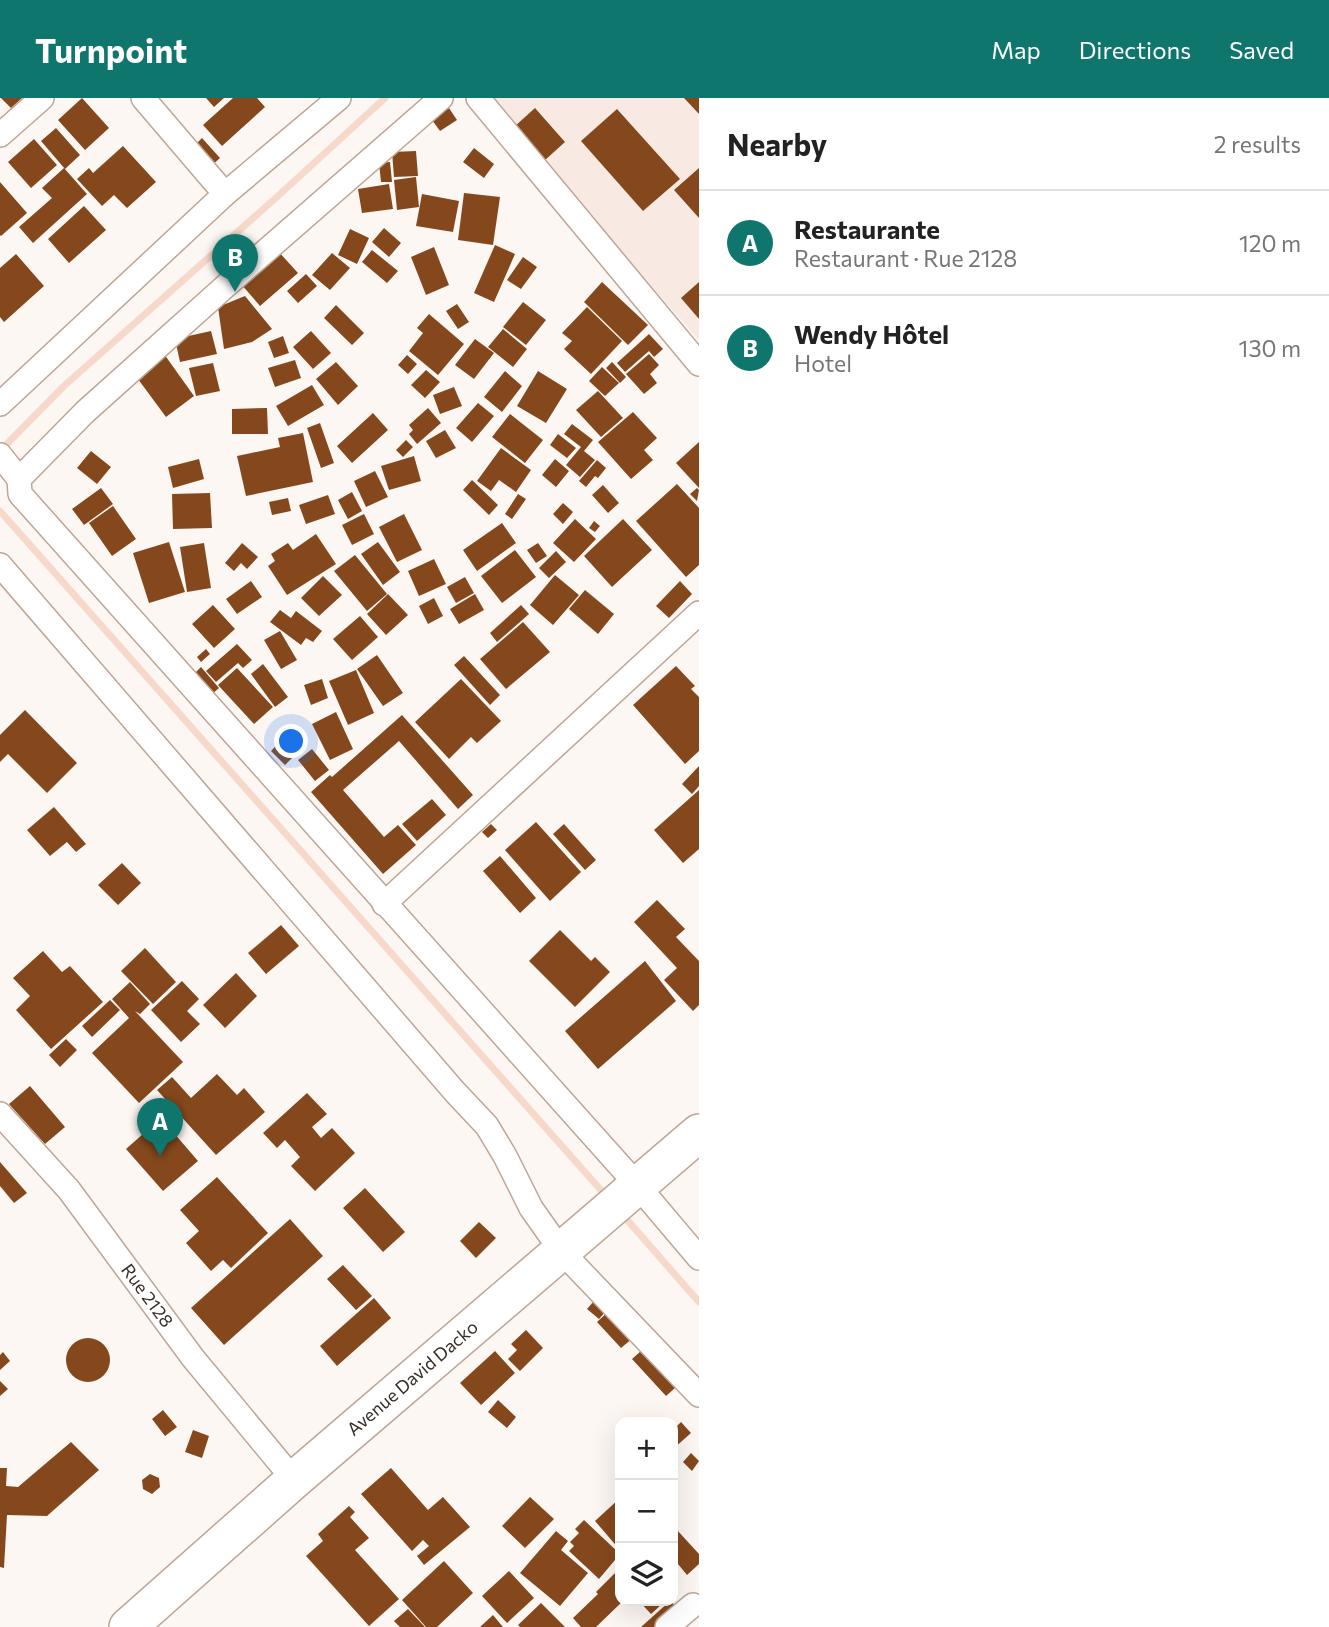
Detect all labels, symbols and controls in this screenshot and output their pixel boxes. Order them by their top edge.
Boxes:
text: Turnpoint [35,29,187,70]
text: Map [991,35,1041,64]
text: Directions [1079,35,1191,64]
text: Saved [1229,35,1294,64]
text: Nearby [727,125,827,162]
text: 2 results [1214,130,1301,158]
text: Restaurante [794,213,940,244]
text: A [742,229,758,257]
text: 120 m [1239,229,1301,257]
pin: B [212,234,258,292]
text: Restaurant · Rue 2128 [794,244,1017,272]
text: Wendy Hôtel [794,318,949,349]
text: B [742,334,758,362]
text: 130 m [1239,334,1301,362]
text: Hotel [794,349,852,377]
your location [274,724,308,758]
pin: A [137,1098,183,1156]
street label: Rue 2128 [117,1259,179,1331]
street label: Avenue David Dacko [342,1315,482,1440]
map controls [615,1417,678,1606]
button: + [615,1417,678,1480]
button: − [615,1480,678,1543]
button: layers [615,1543,678,1606]

